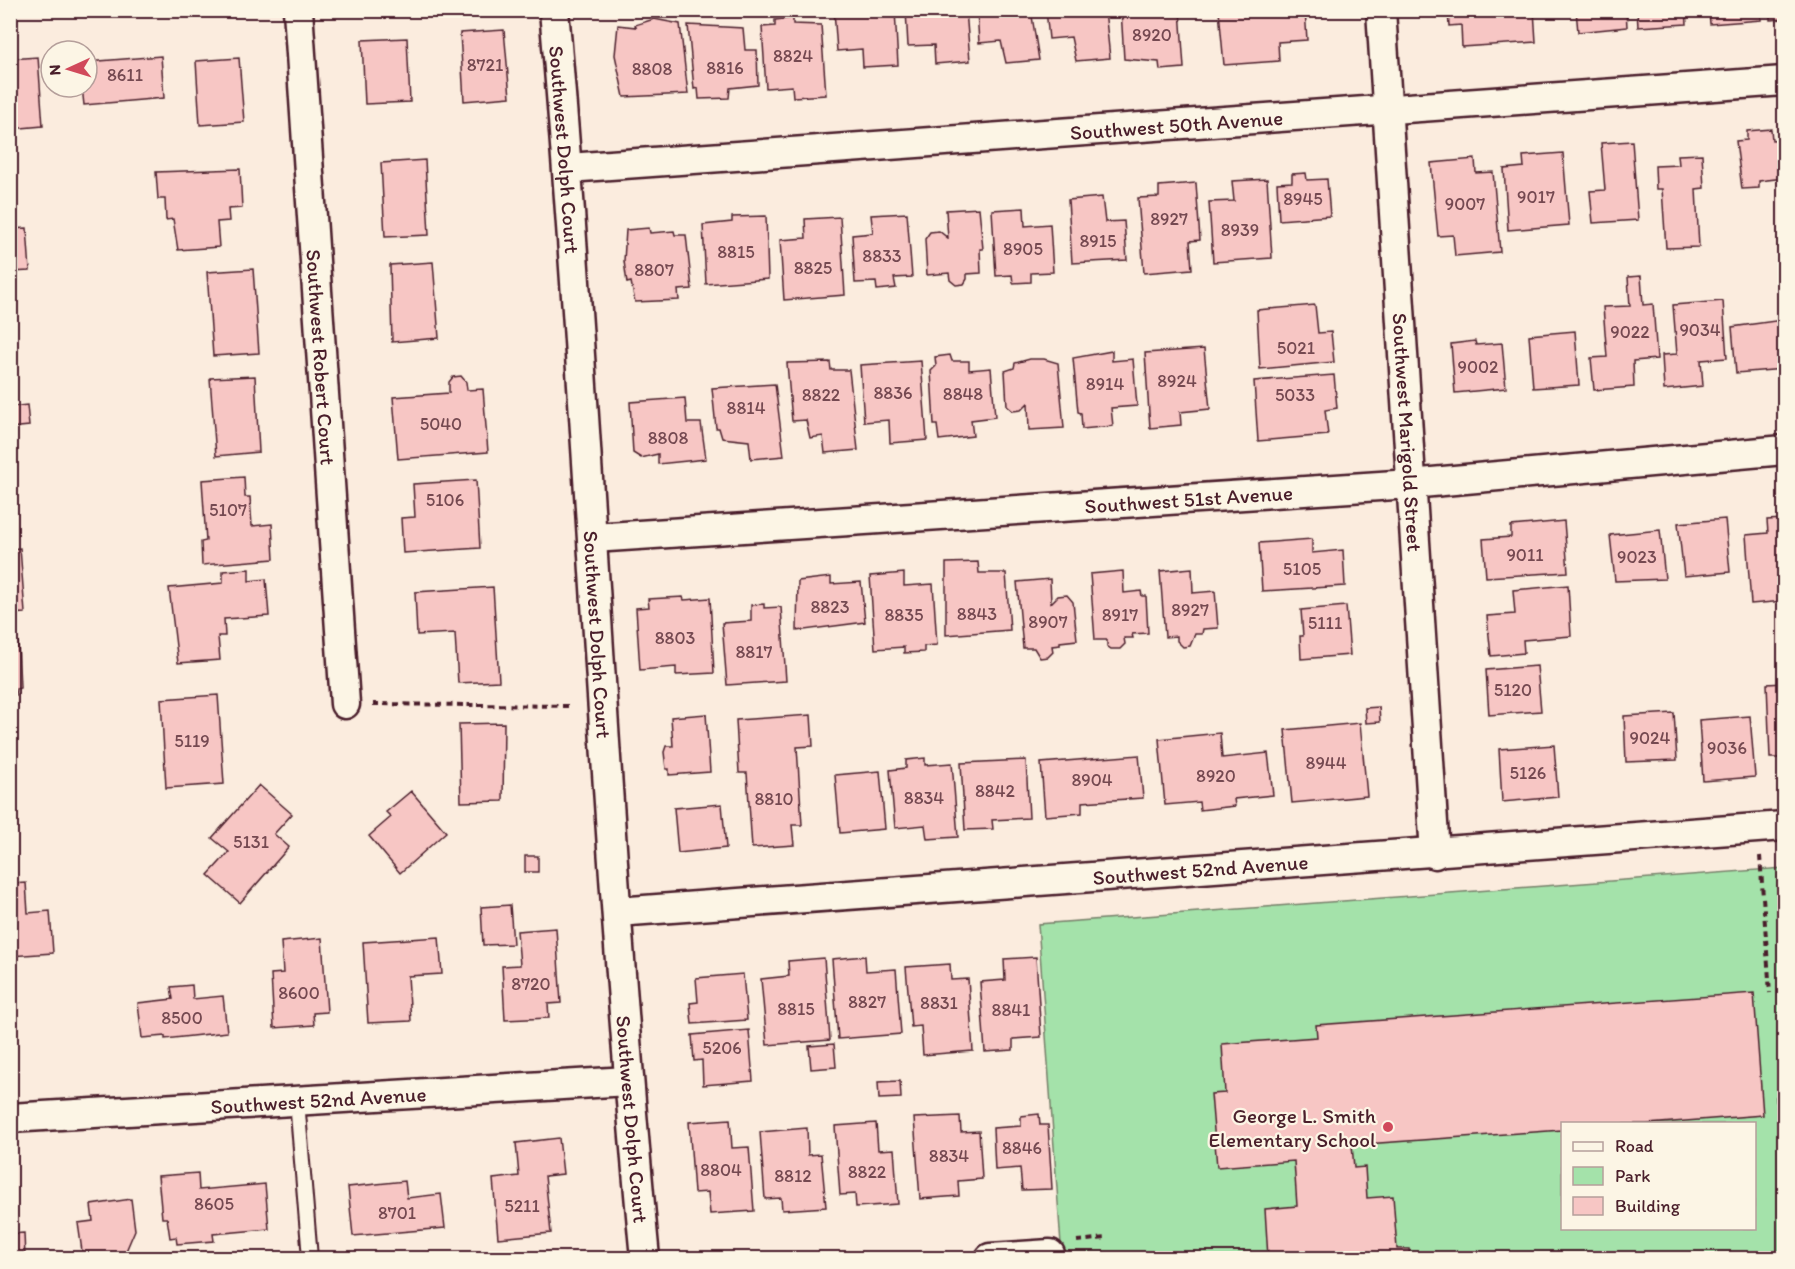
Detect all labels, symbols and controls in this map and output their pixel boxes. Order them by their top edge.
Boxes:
house number: 8920 [1132,24,1172,46]
north arrow [39,39,99,99]
street label: Southwest Dolph Court [545,45,585,254]
house number: 8824 [773,45,813,67]
house number: 8721 [467,54,503,76]
house number: 8816 [706,57,744,79]
house number: 8808 [632,58,672,80]
text: N [45,64,64,76]
house number: 8611 [107,64,143,86]
street label: Southwest 50th Avenue [1069,104,1284,145]
house number: 9017 [1517,186,1555,208]
house number: 8945 [1283,188,1323,210]
house number: 9007 [1445,193,1485,215]
house number: 8927 [1150,208,1188,230]
house number: 8939 [1221,219,1259,241]
house number: 8915 [1079,230,1117,252]
house number: 8905 [1003,238,1043,260]
house number: 8815 [717,241,755,263]
house number: 8833 [862,245,902,267]
street label: Southwest Robert Court [302,248,341,466]
house number: 8825 [794,257,832,279]
house number: 8807 [634,259,674,281]
street label: Southwest Marigold Street [1388,312,1428,552]
house number: 9034 [1679,319,1721,341]
house number: 9022 [1610,321,1650,343]
house number: 5021 [1277,337,1315,359]
house number: 9002 [1457,356,1499,378]
house number: 8924 [1157,370,1197,392]
house number: 8914 [1086,373,1124,395]
house number: 8836 [873,382,913,404]
house number: 8848 [943,383,983,405]
house number: 8822 [802,384,841,406]
house number: 5033 [1275,384,1315,406]
house number: 8814 [727,397,766,419]
house number: 5040 [420,413,462,435]
house number: 8808 [648,427,688,449]
street label: Southwest 51st Avenue [1084,479,1294,518]
house number: 5106 [426,489,464,511]
house number: 5107 [209,499,247,521]
street label: Southwest Dolph Court [579,530,617,739]
house number: 9011 [1506,544,1544,566]
house number: 9023 [1617,546,1657,568]
house number: 5105 [1283,558,1321,580]
house number: 8823 [810,596,850,618]
house number: 8927 [1171,599,1209,621]
house number: 8843 [957,603,997,625]
house number: 8835 [885,604,924,626]
house number: 8917 [1102,604,1138,626]
house number: 8907 [1028,611,1068,633]
house number: 5111 [1308,612,1342,634]
house number: 8803 [655,627,695,649]
house number: 8817 [735,641,773,663]
house number: 5120 [1494,679,1532,701]
house number: 9024 [1630,727,1671,749]
house number: 5119 [174,730,210,752]
house number: 9036 [1707,737,1747,759]
house number: 8944 [1306,752,1347,774]
house number: 5126 [1510,762,1546,784]
house number: 8920 [1196,765,1236,787]
house number: 8904 [1071,769,1113,791]
house number: 8842 [975,780,1016,802]
house number: 8834 [904,787,944,809]
house number: 8810 [754,788,794,810]
house number: 5131 [233,831,269,853]
street label: Southwest 52nd Avenue [1092,849,1309,889]
house number: 8720 [511,973,551,995]
house number: 8600 [278,982,320,1004]
house number: 8827 [848,991,886,1013]
house number: 8831 [920,992,958,1014]
house number: 8815 [777,998,815,1020]
house number: 8841 [992,999,1030,1021]
house number: 8500 [161,1007,203,1029]
street label: Southwest Dolph Court [612,1014,654,1224]
house number: 5206 [702,1037,742,1059]
street label: Southwest 52nd Avenue [210,1081,427,1118]
place label: George L. Smith Elementary School [1209,1103,1376,1152]
marker: George L. Smith Elementary School [1381,1120,1395,1134]
legend [1561,1122,1756,1230]
text: Road [1615,1135,1654,1157]
house number: 8846 [1002,1137,1042,1159]
house number: 8834 [929,1145,969,1167]
house number: 8804 [700,1159,742,1181]
house number: 8822 [848,1161,887,1183]
house number: 8812 [774,1165,812,1187]
text: Park [1615,1165,1650,1187]
house number: 8605 [194,1193,234,1215]
house number: 5211 [504,1195,540,1217]
text: Building [1615,1195,1681,1217]
house number: 8701 [378,1202,416,1224]

